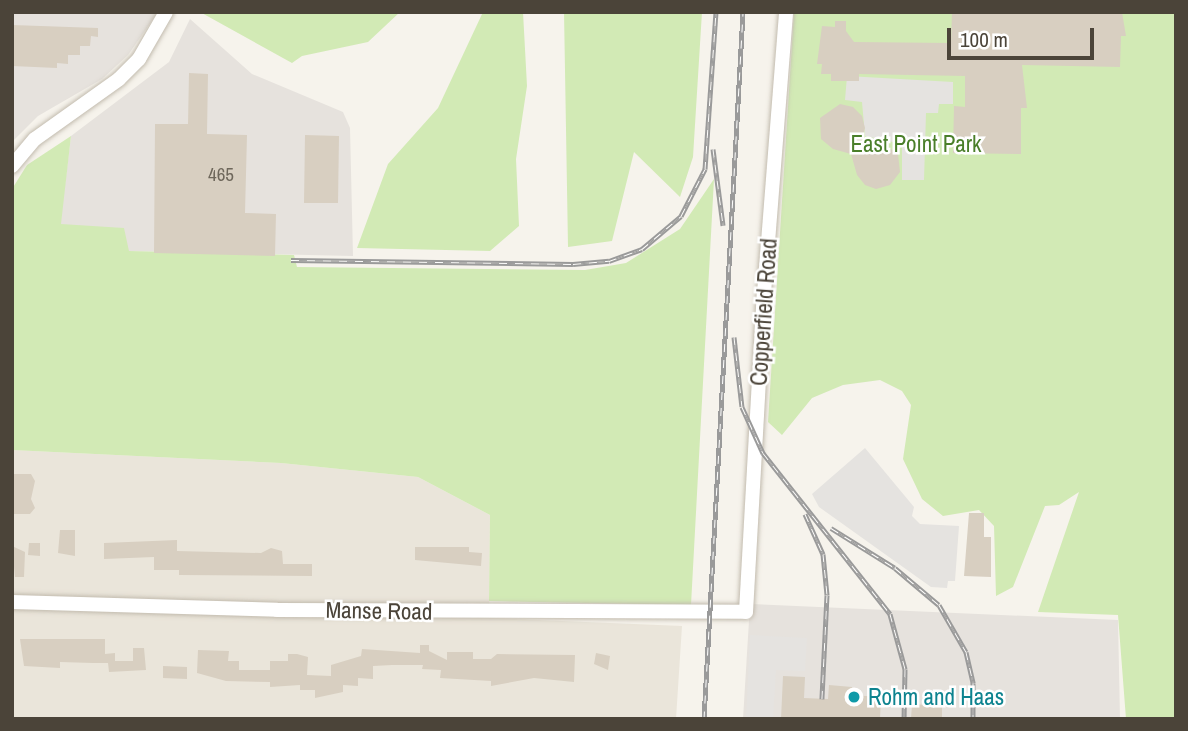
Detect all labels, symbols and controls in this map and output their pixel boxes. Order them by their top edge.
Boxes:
scale bar [950,14,1097,58]
text: 100 m [960,25,1008,54]
park label: East Point Park [850,130,982,158]
house number: 465 [208,164,234,186]
street label: Copperfield Road [745,237,783,387]
street label: Manse Road [325,596,433,626]
place label: Rohm and Haas [868,683,1004,711]
marker: Rohm and Haas [846,689,862,705]

